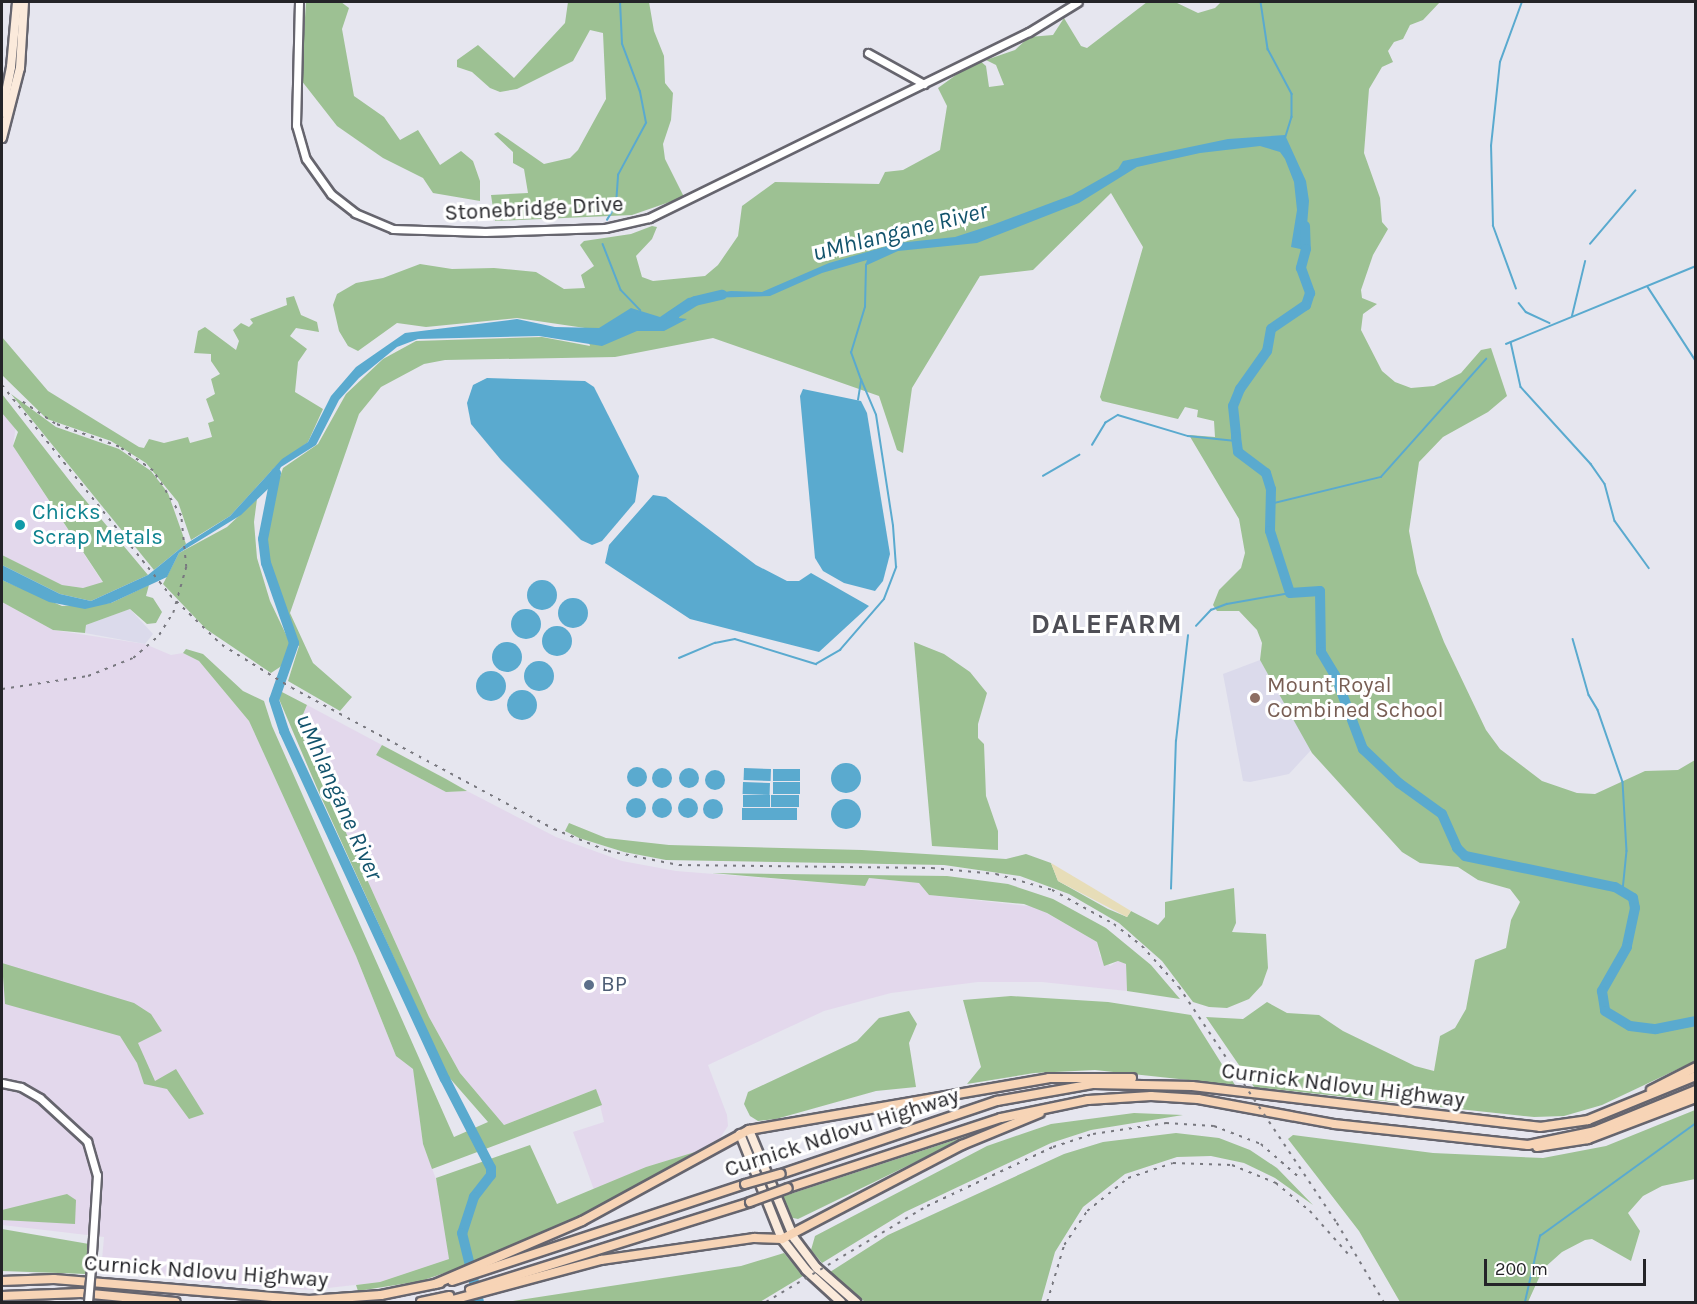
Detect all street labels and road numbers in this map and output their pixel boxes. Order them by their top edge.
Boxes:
street label: Stonebridge Drive [444,191,624,227]
street label: Curnick Ndlovu Highway [1220,1058,1466,1114]
street label: Curnick Ndlovu Highway [722,1083,962,1183]
street label: Curnick Ndlovu Highway [83,1250,329,1294]

